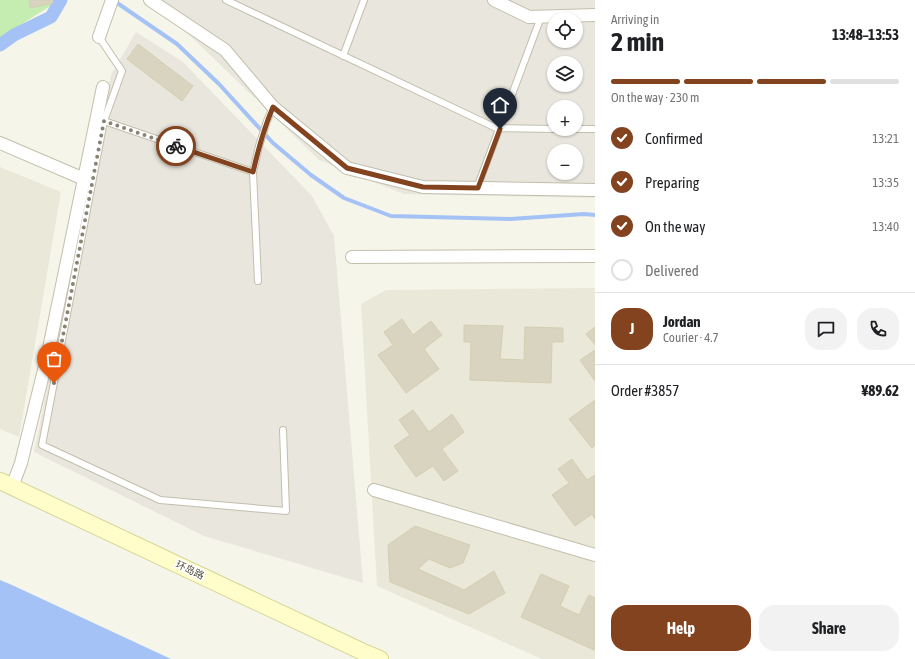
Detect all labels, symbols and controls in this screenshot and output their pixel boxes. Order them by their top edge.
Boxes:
map controls [547,12,583,180]
button: locate [547,12,583,48]
text: Arriving in [611,12,659,27]
text: 13:48–13:53 [832,26,899,43]
text: 2 min [611,27,664,57]
button: layers [547,56,583,92]
pin [483,88,517,129]
text: On the way · 230 m [611,90,699,105]
icon: home [489,94,511,116]
button: + [547,100,583,136]
courier [156,126,196,166]
icon: check [611,127,633,149]
text: Confirmed [645,130,703,147]
text: 13:21 [872,131,899,146]
icon: bike [165,135,187,157]
button: − [547,144,583,180]
icon: check [611,171,633,193]
text: Preparing [645,174,699,191]
text: 13:35 [872,175,899,190]
icon: check [611,215,633,237]
text: On the way [645,218,706,235]
text: 13:40 [872,219,899,234]
text: Delivered [645,262,699,279]
button: chat [805,308,847,350]
button: phone [857,308,899,350]
text: Jordan [663,313,701,330]
text: J [630,320,634,337]
text: Courier · 4.7 [663,330,719,345]
pin [37,342,71,383]
icon: bag [43,348,65,370]
text: Order #3857 [611,382,679,399]
text: ¥89.62 [861,382,899,399]
street label: 环岛路 [174,559,206,581]
button: Help [611,605,751,651]
button: Share [759,605,899,651]

